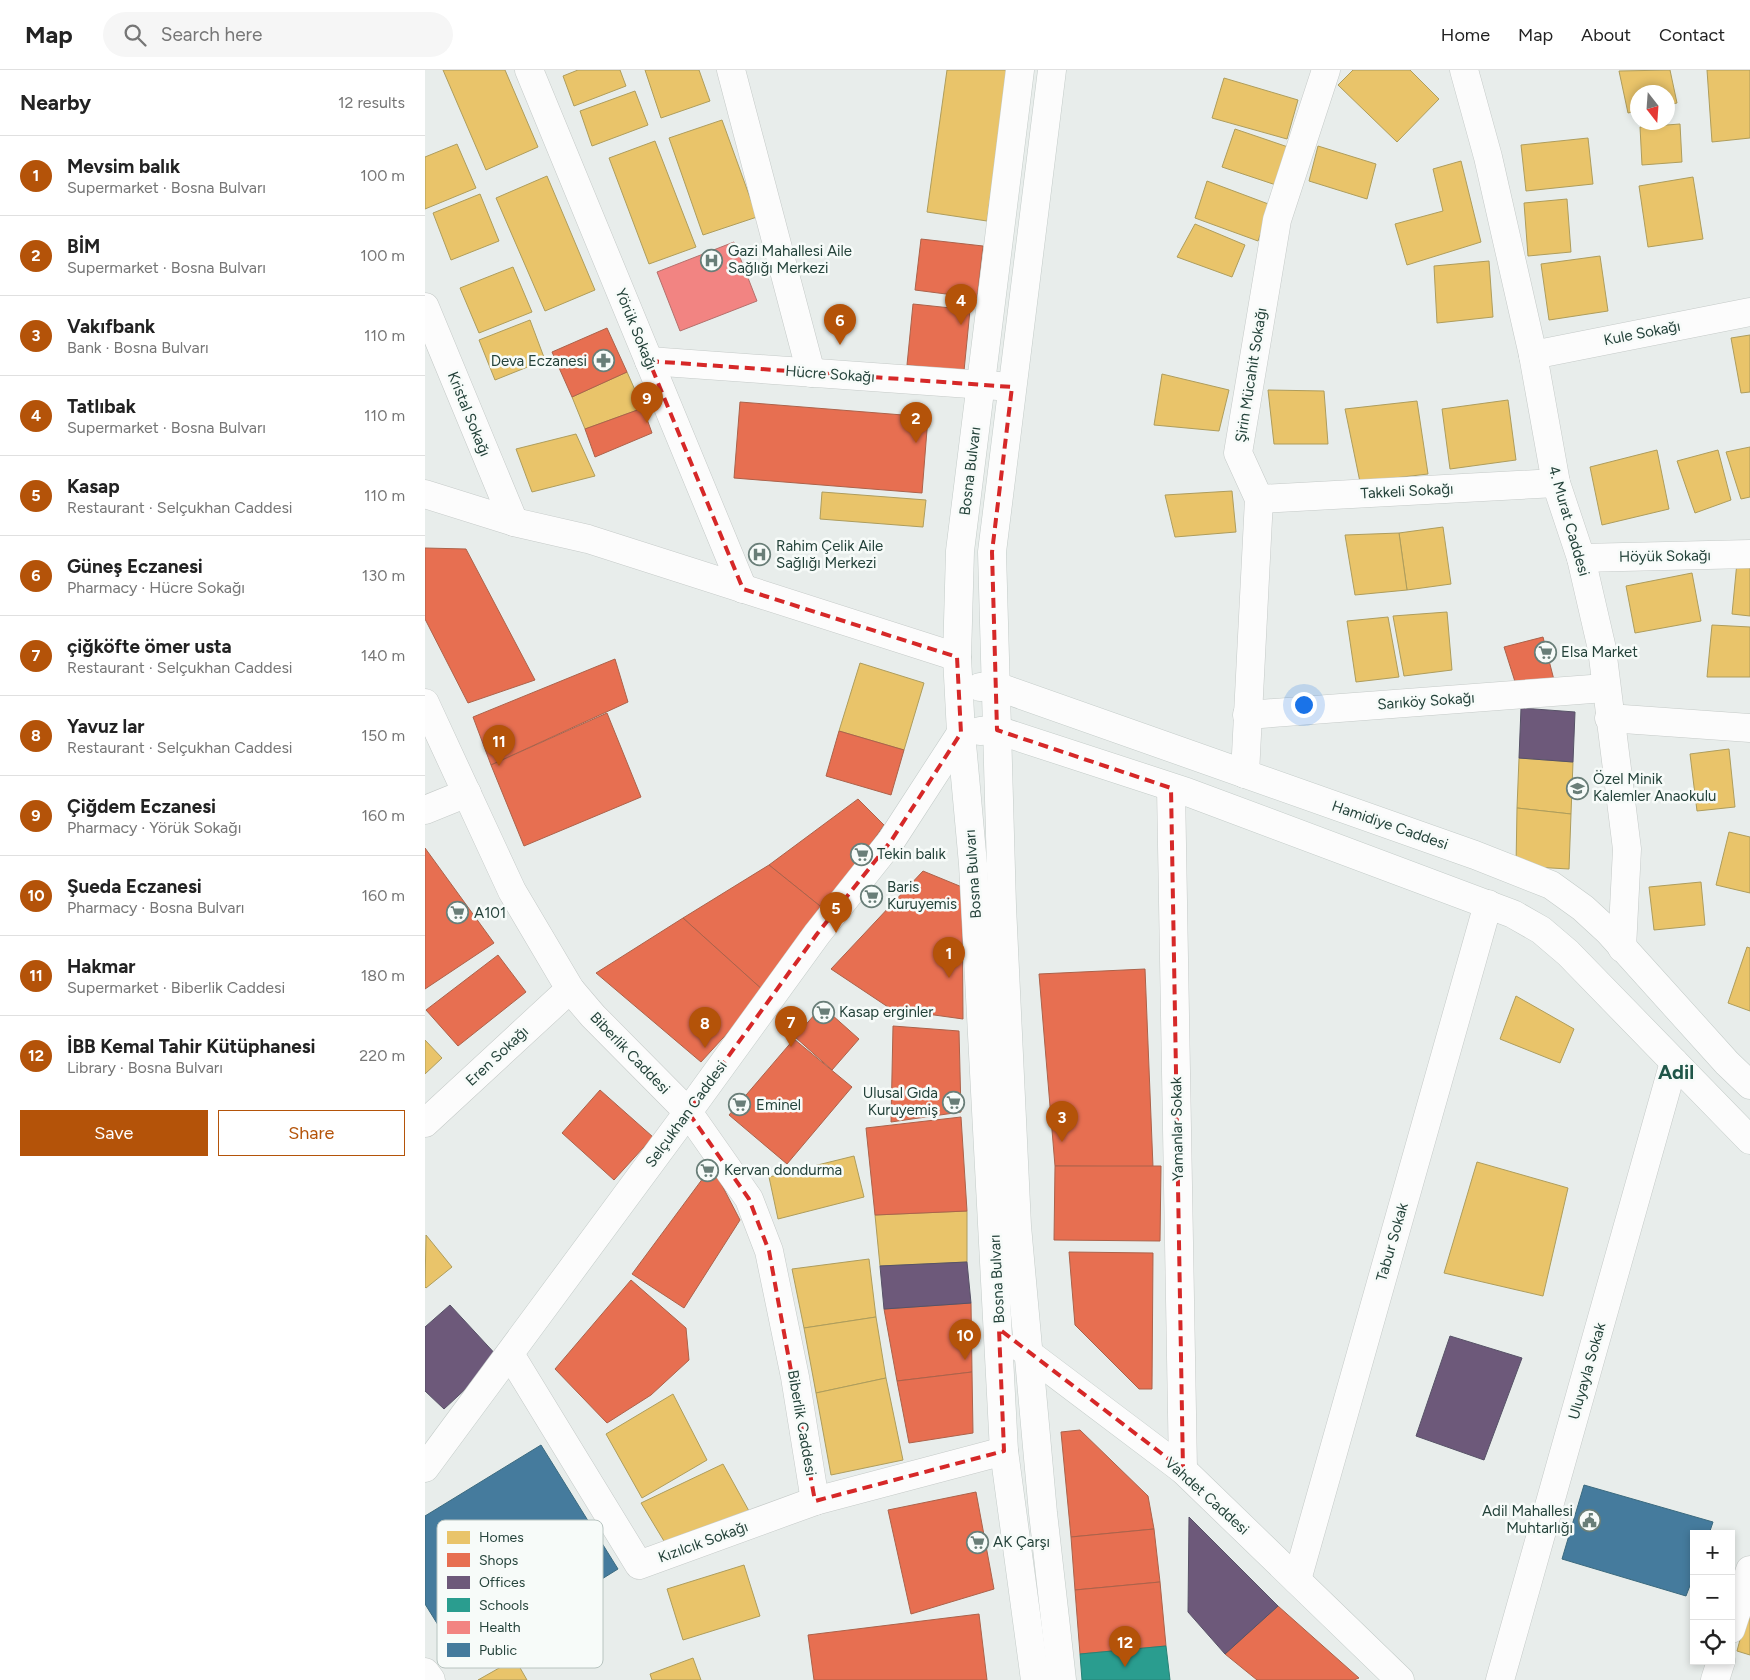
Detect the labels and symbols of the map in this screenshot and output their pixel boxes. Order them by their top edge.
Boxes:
north arrow [1630,85,1675,130]
place label: Gazi Mahallesi Aile Sağlığı Merkezi [728,242,852,277]
hospital icon: Gazi Mahallesi Aile Sağlığı Merkezi [700,248,724,272]
pin: 4 [945,284,977,325]
street label: Yörük Sokağı [612,286,660,372]
pin: 6 [824,304,856,345]
street label: Şirin Mücahit Sokağı [1231,306,1271,444]
street label: Kule Sokağı [1602,317,1682,349]
pharmacy icon: Deva Eczanesi [591,349,615,373]
place label: Deva Eczanesi [491,352,587,370]
street label: Hücre Sokağı [785,362,875,386]
street label: Kristal Sokağı [444,369,494,459]
pin: 9 [631,382,663,423]
pin: 2 [900,402,932,443]
street label: Bosna Bulvarı [956,426,984,516]
street label: 4. Murat Caddesi [1545,464,1593,578]
street label: Takkeli Sokağı [1360,480,1454,502]
place label: Rahim Çelik Aile Sağlığı Merkezi [776,537,883,572]
hospital icon: Rahim Çelik Aile Sağlığı Merkezi [748,543,772,567]
street label: Höyük Sokağı [1619,546,1711,566]
supermarket icon: Elsa Market [1533,640,1557,664]
place label: Elsa Market [1561,643,1638,661]
street label: Sarıköy Sokağı [1377,689,1475,713]
your location [1291,692,1317,718]
pin: 11 [483,725,515,766]
place label: Özel Minik Kalemler Anaokulu [1593,770,1716,805]
school or university icon: Özel Minik Kalemler Anaokulu [1565,776,1589,800]
street label: Hamidiye Caddesi [1330,797,1450,853]
street label: Bosna Bulvarı [961,829,985,919]
supermarket icon: Tekin balık [849,842,873,866]
place label: Tekin balık [877,845,947,863]
place label: Baris Kuruyemis [887,878,957,913]
supermarket icon: Baris Kuruyemis [859,884,883,908]
pin: 5 [820,892,852,933]
supermarket icon: A101 [446,901,470,925]
place label: A101 [474,904,506,922]
pin: 1 [933,937,965,978]
supermarket icon: Kasap erginler [811,1000,835,1024]
place label: Kasap erginler [839,1003,933,1021]
pin: 7 [775,1006,807,1047]
pin: 8 [689,1007,721,1048]
street label: Biberlik Caddesi [586,1008,674,1098]
street label: Eren Sokağı [462,1022,532,1090]
street label: Selçukhan Caddesi [641,1057,731,1171]
district label: Adil [1658,1060,1694,1084]
street label: Yamanlar Sokak [1167,1076,1187,1181]
place label: Ulusal Gıda Kuruyemiş [863,1084,938,1119]
supermarket icon: Ulusal Gıda Kuruyemiş [942,1090,966,1114]
supermarket icon: Eminel [728,1093,752,1117]
place label: Eminel [756,1096,801,1114]
pin: 3 [1046,1101,1078,1142]
supermarket icon: Kervan dondurma [696,1158,720,1182]
place label: Kervan dondurma [724,1161,842,1179]
street label: Tabur Sokak [1372,1200,1412,1283]
street label: Bosna Bulvarı [986,1234,1008,1324]
pin: 10 [949,1319,981,1360]
street label: Uluyayla Sokak [1565,1320,1610,1422]
street label: Biberlik Caddesi [784,1369,820,1477]
street label: Vahdet Caddesi [1161,1454,1253,1538]
place label: Adil Mahallesi Muhtarlığı [1482,1502,1573,1537]
public building icon: Adil Mahallesi Muhtarlığı [1577,1508,1601,1532]
street label: Kızılcık Sokağı [656,1517,750,1567]
legend [437,1520,603,1668]
text: Homes [479,1529,524,1546]
supermarket icon: AK Çarşı [965,1530,989,1554]
place label: AK Çarşı [993,1533,1050,1551]
text: Shops [479,1552,518,1569]
text: Offices [479,1574,525,1591]
text: Schools [479,1597,529,1614]
text: Health [479,1619,521,1636]
pin: 12 [1109,1626,1141,1667]
text: Public [479,1642,517,1659]

